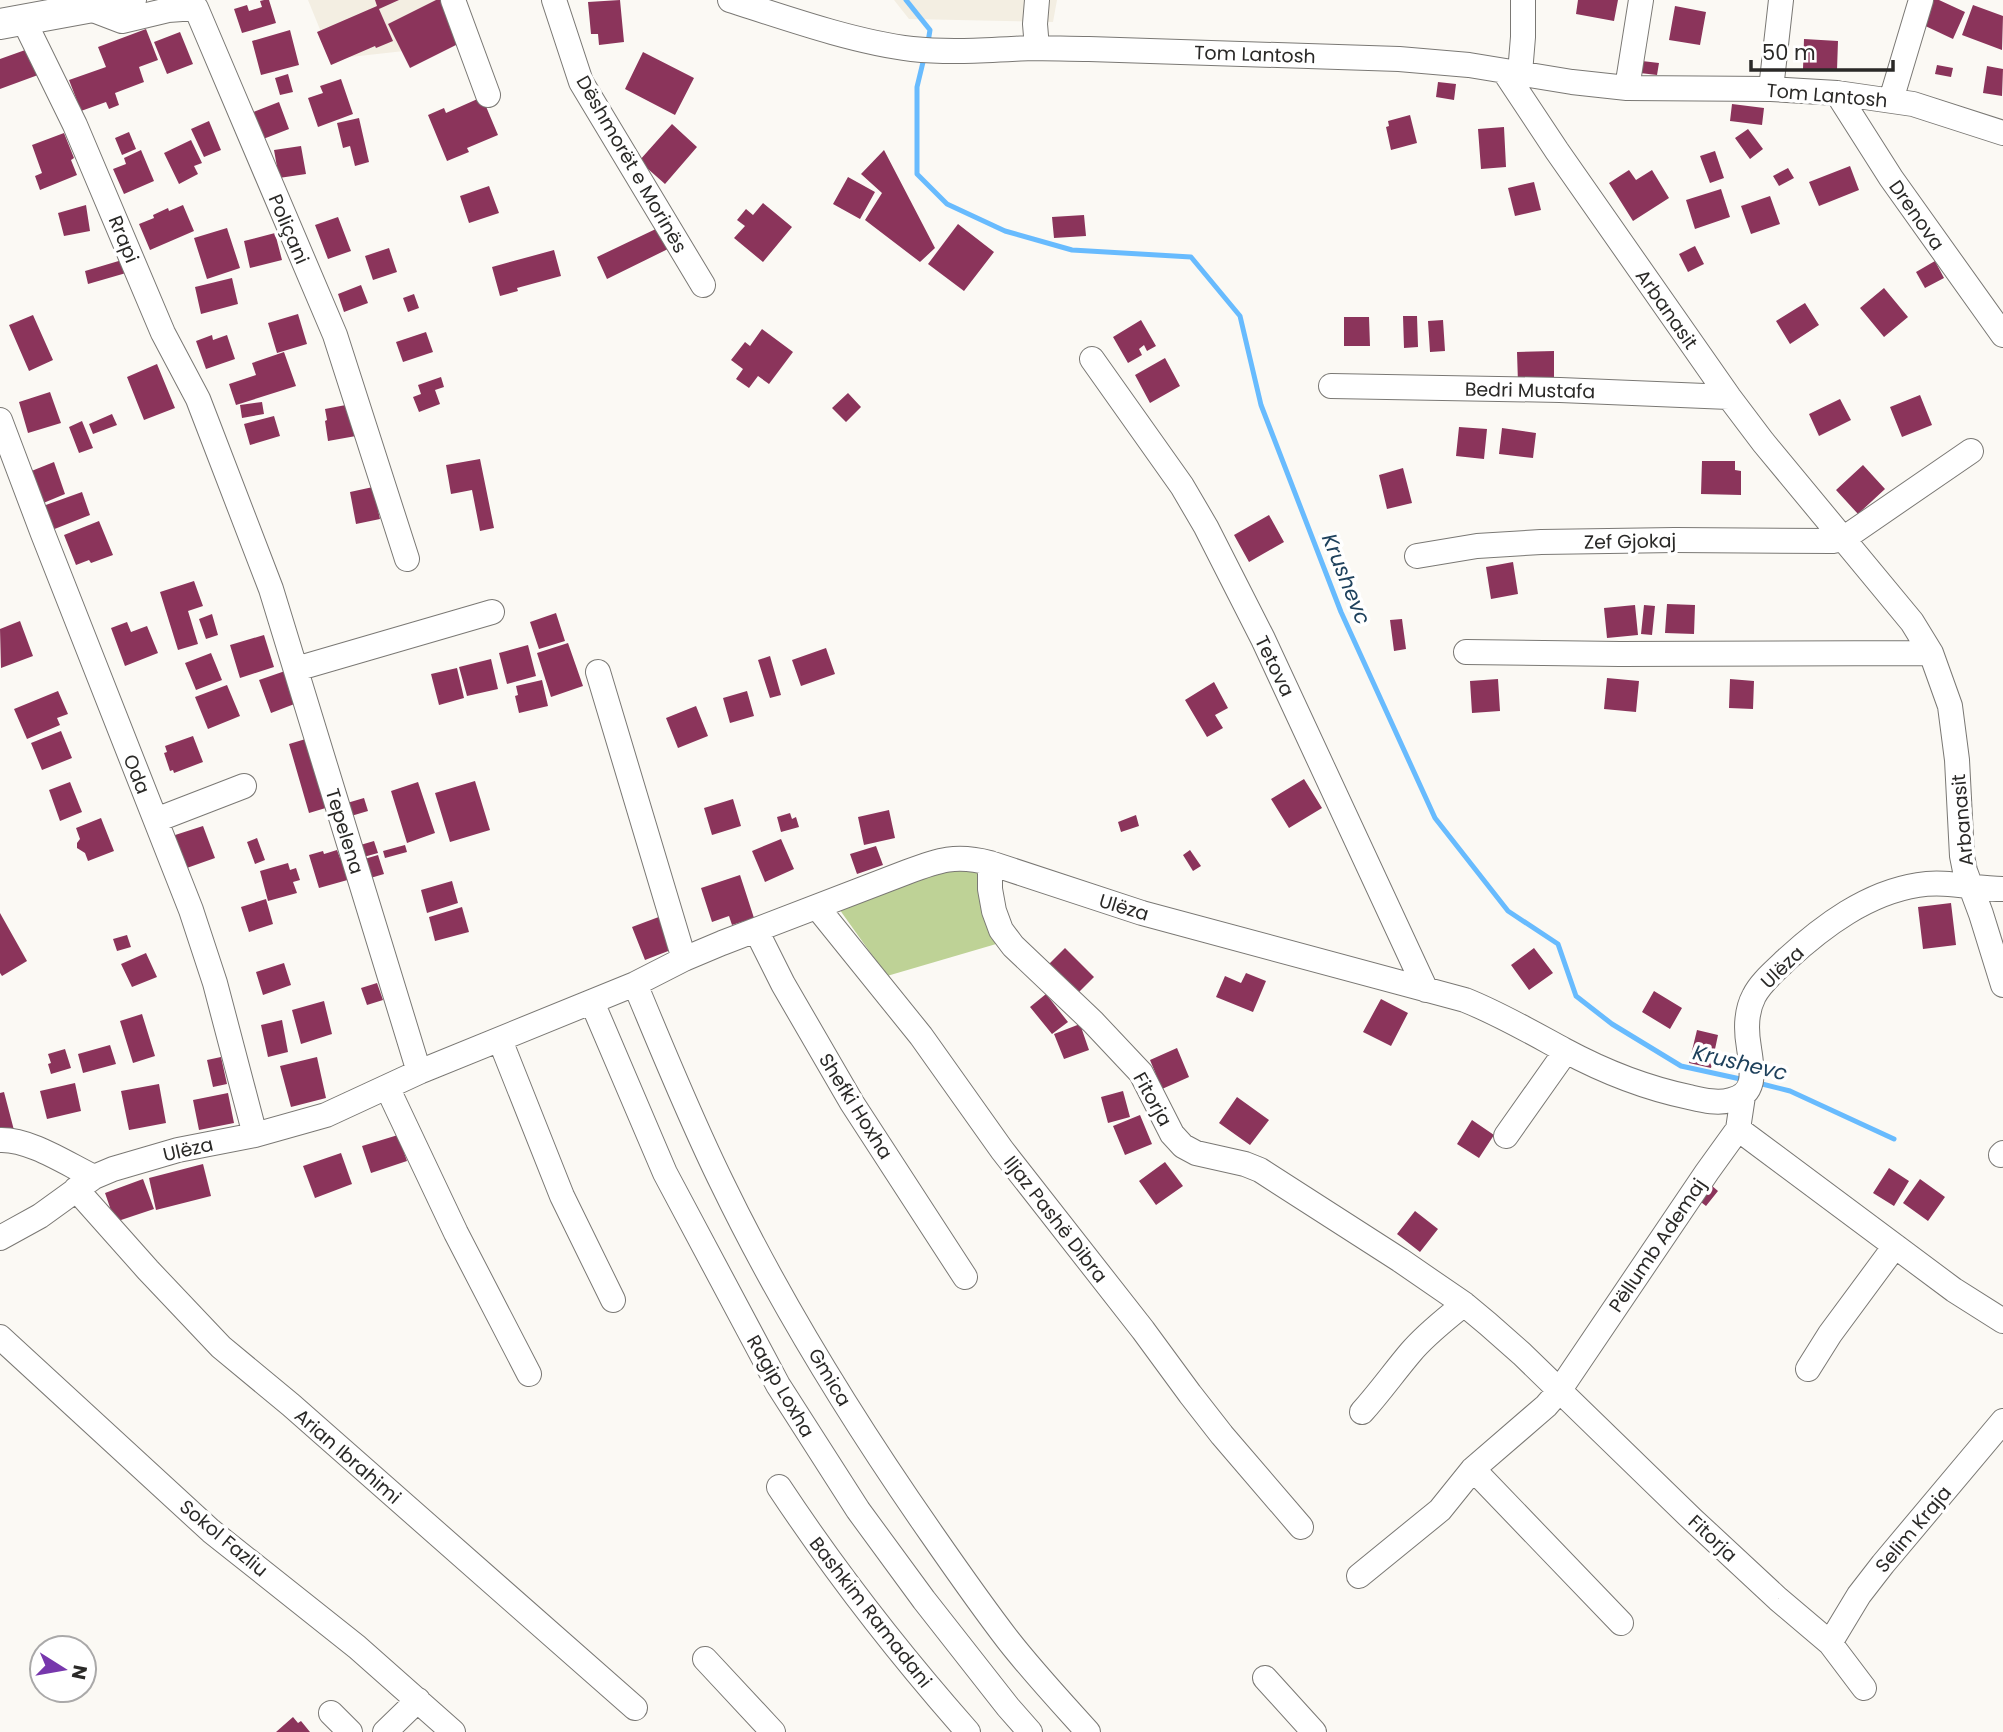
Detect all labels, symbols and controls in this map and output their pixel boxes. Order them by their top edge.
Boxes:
scale bar [1751,28,1893,72]
text: 50 m [1762,38,1816,67]
street label: Tom Lantosh [1194,39,1316,70]
street label: Dëshmorët e Morinës [570,71,693,258]
street label: Tom Lantosh [1765,77,1889,114]
street label: Drenova [1883,175,1951,256]
street label: Poliçani [262,190,315,268]
street label: Rrapi [102,211,145,267]
street label: Arbanasit [1629,264,1704,355]
street label: Bedri Mustafa [1465,376,1595,405]
street label: Zef Gjokaj [1584,527,1676,556]
water label: Krushevc [1315,529,1378,629]
street label: Tetova [1248,631,1301,701]
street label: Oda [116,750,157,798]
street label: Arbanasit [1945,773,1980,867]
street label: Tepelena [319,785,370,877]
street label: Ulëza [1096,887,1152,928]
street label: Ulëza [1755,940,1810,995]
water label: Krushevc [1690,1038,1790,1087]
street label: Shefki Hoxha [812,1048,899,1164]
street label: Fitorja [1127,1067,1178,1131]
street label: Ulëza [160,1131,216,1168]
street label: Iljaz Pashë Dibra [997,1150,1114,1288]
street label: Pëllumb Ademaj [1603,1173,1712,1318]
street label: Ragip Loxha [740,1330,821,1442]
street label: Gmica [802,1343,857,1411]
street label: Arian Ibrahimi [289,1403,407,1510]
street label: Selim Kraja [1869,1480,1958,1579]
street label: Sokol Fazliu [174,1493,274,1583]
street label: Fitorja [1682,1509,1743,1568]
street label: Bashkim Ramadani [803,1531,938,1694]
north arrow [28,1634,98,1704]
text: N [65,1663,94,1682]

